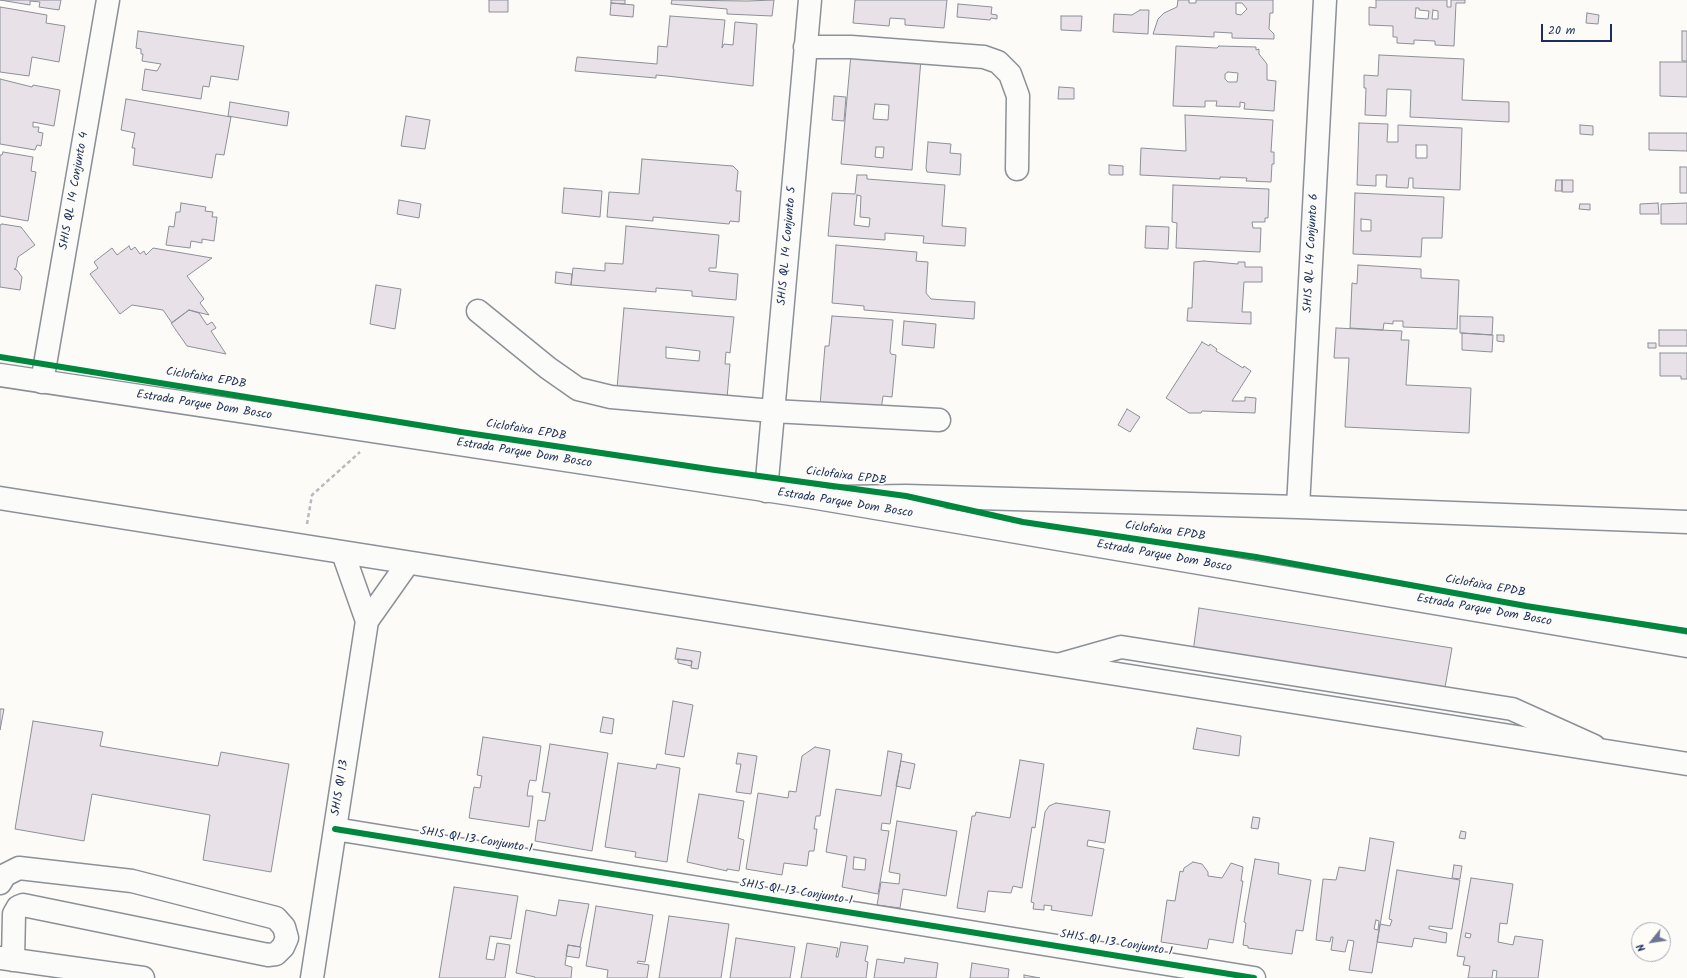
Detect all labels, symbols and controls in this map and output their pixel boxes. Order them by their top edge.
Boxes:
scale bar [1543,16,1614,42]
text: 20 m [1548,21,1575,40]
street label: SHIS QL 14 Conjunto 4 [58,131,92,251]
street label: SHIS QL 14 Conjunto 5 [776,186,800,306]
street label: SHIS QL 14 Conjunto 6 [1302,193,1322,313]
street label: Ciclofaixa EPDB [165,366,247,392]
street label: Estrada Parque Dom Bosco [135,388,273,424]
street label: Ciclofaixa EPDB [485,418,567,444]
street label: Estrada Parque Dom Bosco [455,436,593,472]
street label: Ciclofaixa EPDB [805,465,887,489]
street label: Estrada Parque Dom Bosco [776,486,914,522]
street label: Ciclofaixa EPDB [1124,519,1206,545]
street label: Estrada Parque Dom Bosco [1095,538,1233,576]
street label: Ciclofaixa EPDB [1444,573,1526,601]
street label: Estrada Parque Dom Bosco [1415,592,1553,630]
street label: SHIS QI 13 [329,759,353,817]
street label: SHIS QI 13 Conjunto 1 [419,825,533,857]
street label: SHIS QI 13 Conjunto 1 [739,877,853,909]
north arrow [1631,922,1671,962]
street label: SHIS QI 13 Conjunto 1 [1059,928,1173,960]
text: N [1632,940,1651,955]

